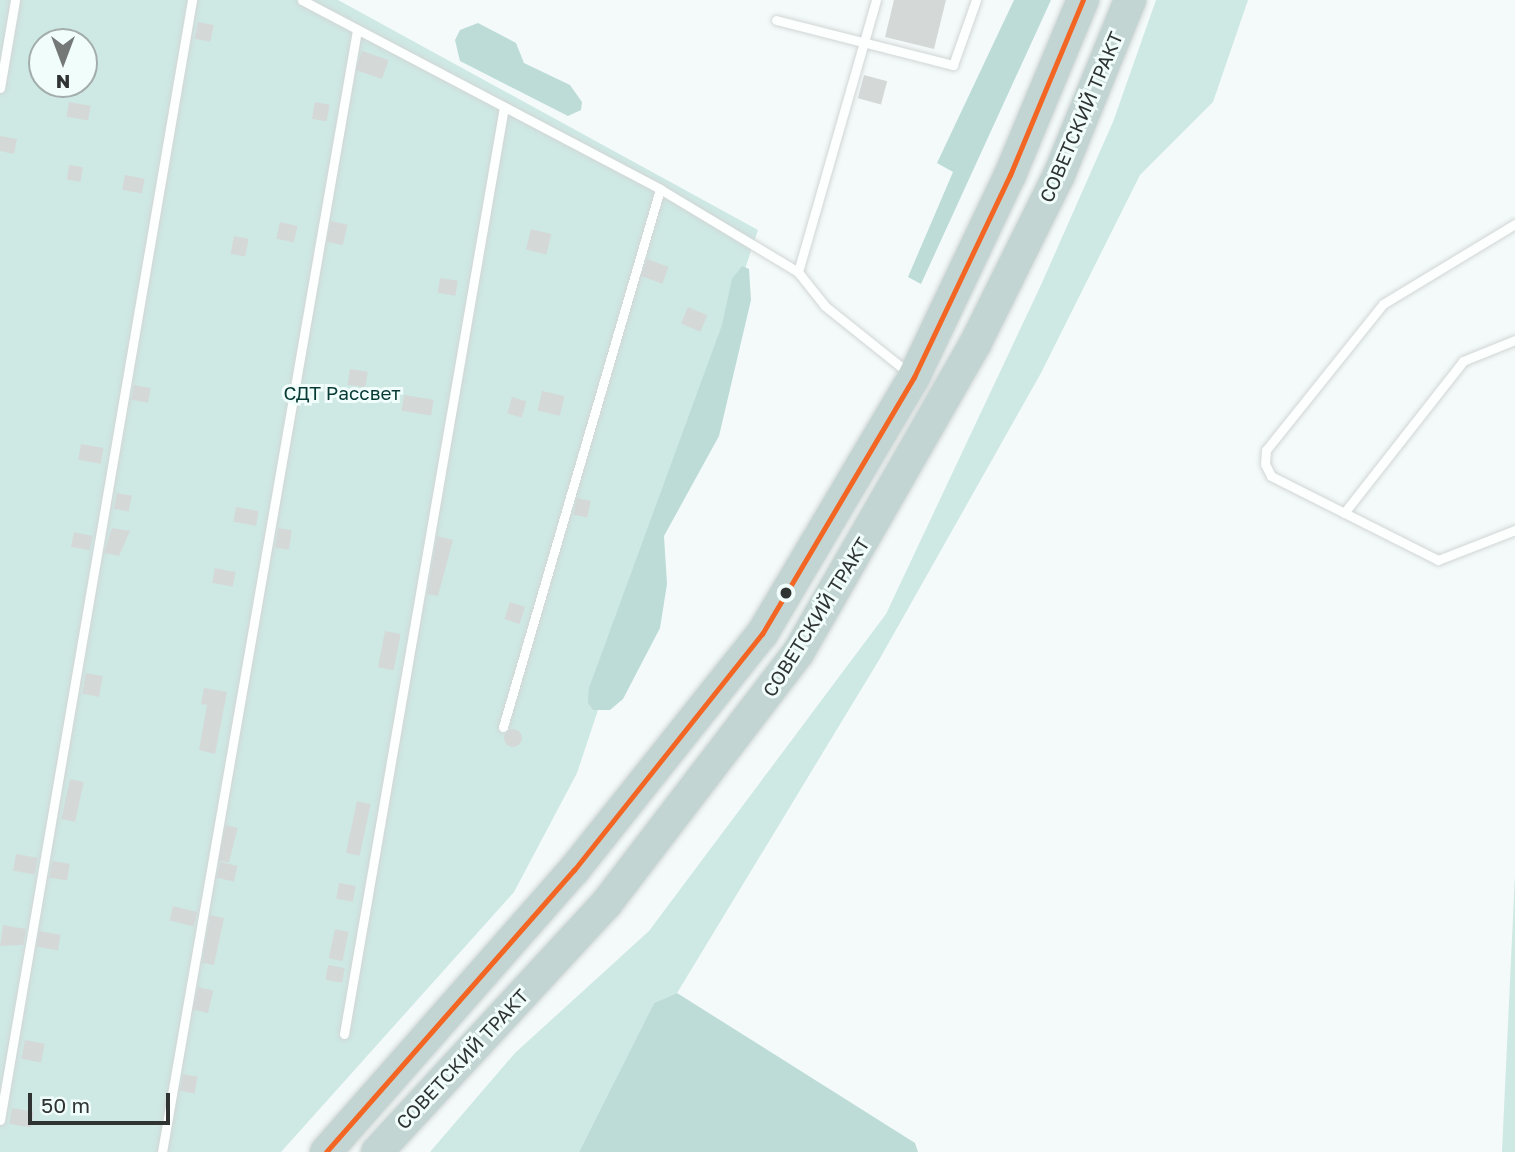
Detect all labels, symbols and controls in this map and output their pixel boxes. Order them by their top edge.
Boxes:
north arrow [28,28,98,98]
street label: СОВЕТСКИЙ ТРАКТ [1035,28,1127,206]
text: N [56,71,70,94]
park label: СДТ Рассвет [283,382,401,404]
street label: СОВЕТСКИЙ ТРАКТ [758,533,874,701]
unlabelled marker [779,586,793,600]
street label: СОВЕТСКИЙ ТРАКТ [391,984,533,1134]
scale bar [32,1078,173,1122]
text: 50 m [41,1092,90,1118]

